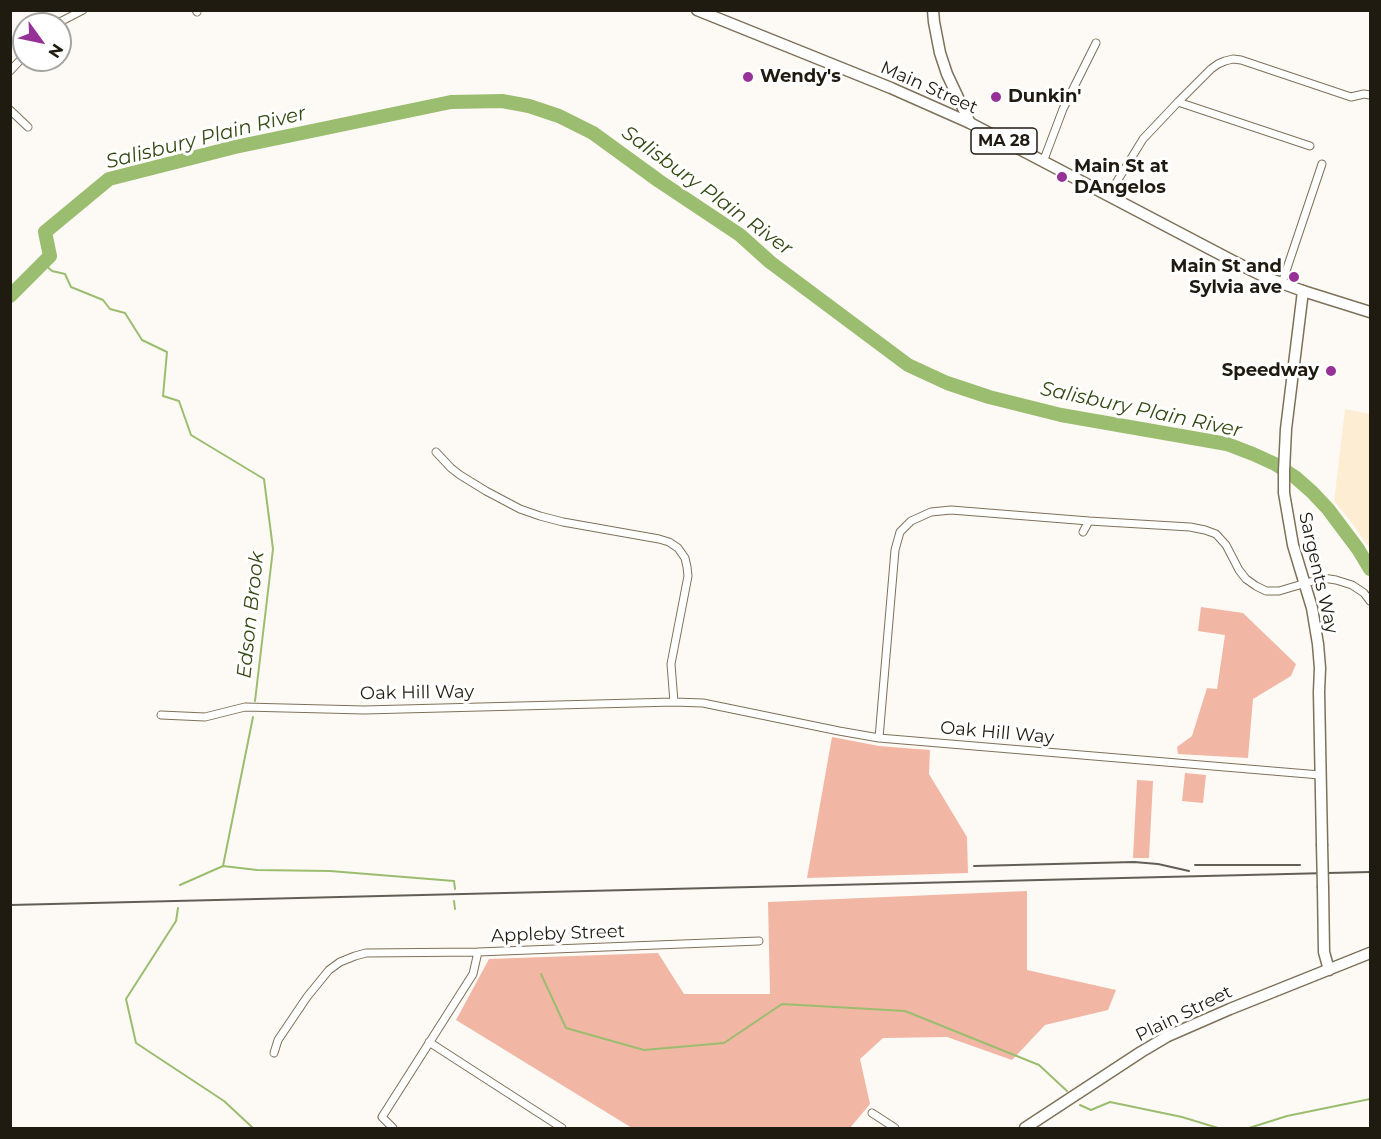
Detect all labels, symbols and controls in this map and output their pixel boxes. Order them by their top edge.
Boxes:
north arrow [12,12,72,72]
text: N [44,40,67,62]
street label: Main Street [877,57,981,119]
place label: Wendy's [760,66,841,88]
marker: Wendy's [741,70,755,84]
place label: Dunkin' [1008,86,1081,108]
marker: Dunkin' [989,90,1003,104]
water label: Salisbury Plain River [104,102,308,174]
water label: Salisbury Plain River [617,121,797,261]
road number: MA 28 [971,128,1037,154]
place label: Main St at DAngelos [1074,156,1169,198]
marker: Main St at DAngelos [1055,170,1069,184]
place label: Main St and Sylvia ave [1170,256,1282,298]
marker: Main St and Sylvia ave [1287,270,1301,284]
place label: Speedway [1222,360,1319,382]
marker: Speedway [1324,364,1338,378]
water label: Salisbury Plain River [1038,377,1244,443]
street label: Sargents Way [1294,510,1342,636]
water label: Edson Brook [232,550,270,680]
street label: Oak Hill Way [360,681,474,705]
street label: Oak Hill Way [939,717,1055,749]
street label: Appleby Street [491,921,625,947]
street label: Plain Street [1132,981,1236,1047]

